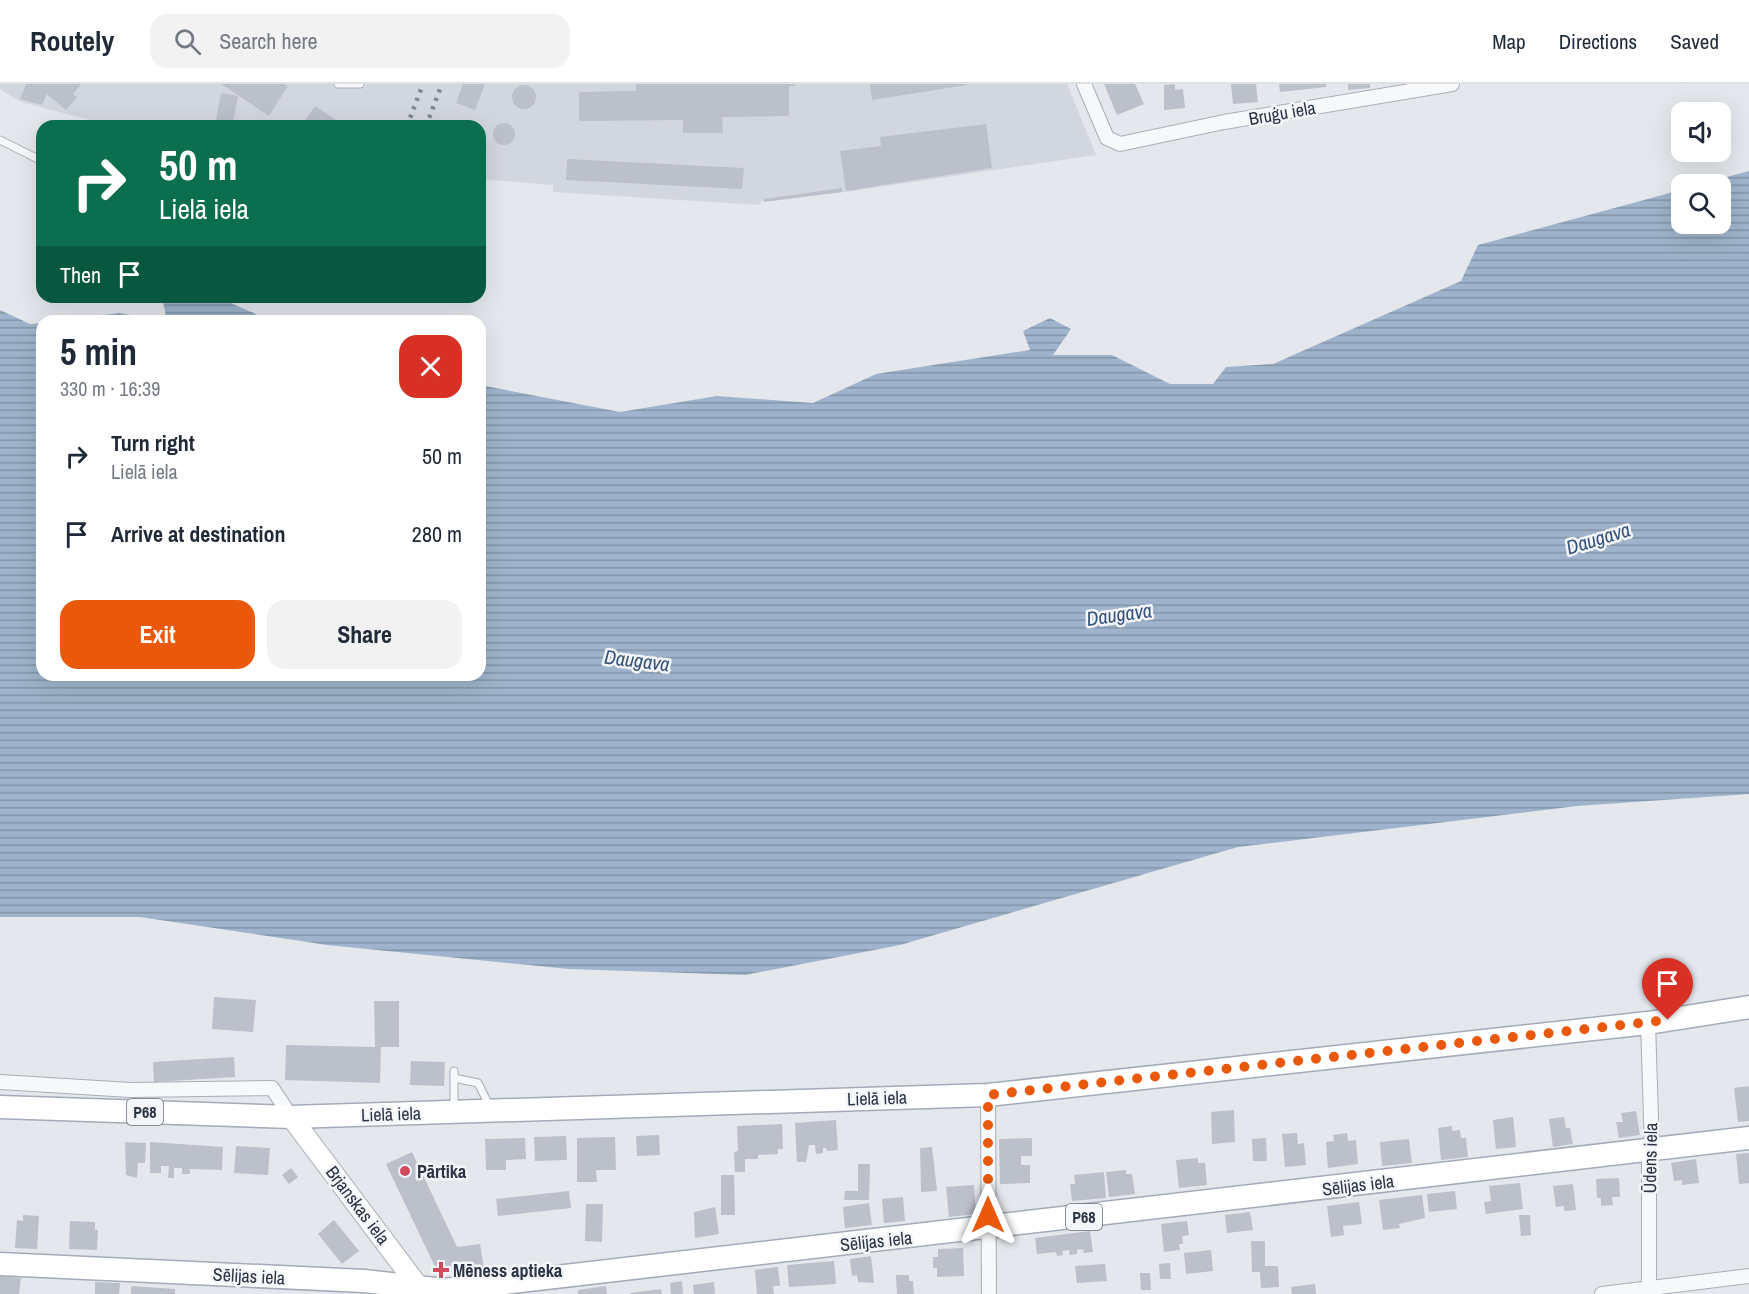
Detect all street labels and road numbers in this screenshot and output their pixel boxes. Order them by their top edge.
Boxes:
street label: Bruģu iela [1247,95,1317,131]
street label: Lielā iela [847,1084,907,1112]
road number: P68 [127,1099,163,1125]
street label: Lielā iela [361,1100,421,1128]
street label: Ūdens iela [1637,1123,1663,1193]
street label: Brjanskas iela [320,1160,396,1250]
street label: Sēlijas iela [1321,1168,1395,1202]
road number: P68 [1066,1204,1102,1230]
street label: Sēlijas iela [839,1225,913,1257]
street label: Sēlijas iela [212,1262,286,1290]

